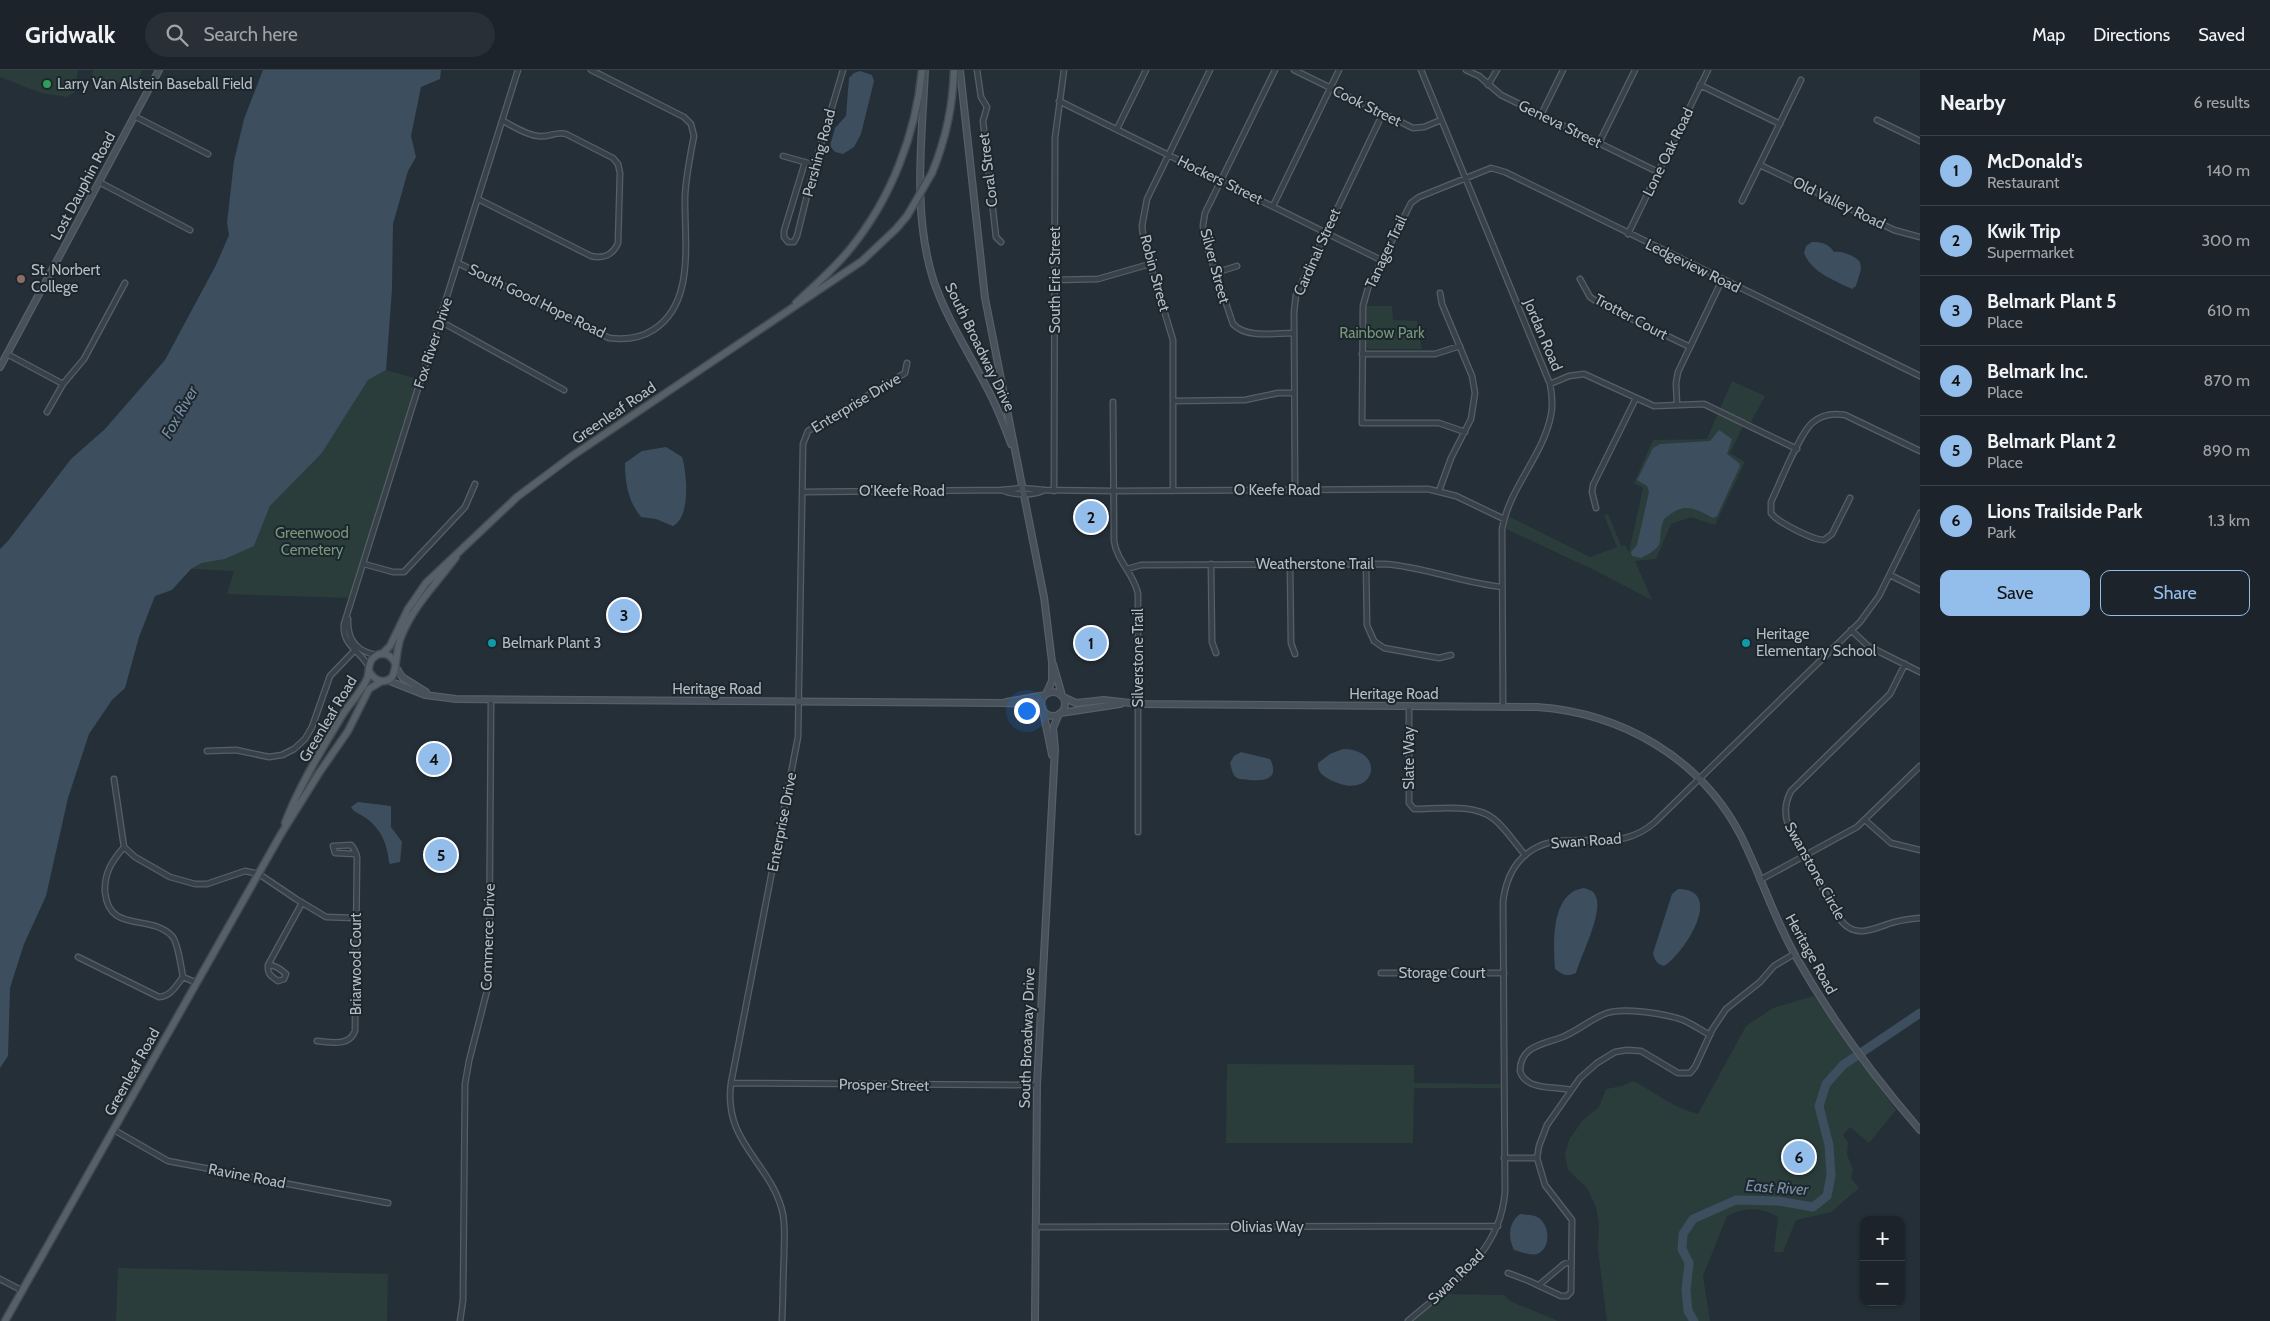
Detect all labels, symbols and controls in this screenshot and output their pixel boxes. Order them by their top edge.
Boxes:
search box [145,12,495,57]
text: Gridwalk [25,20,115,49]
icon: search [163,21,191,49]
text: Search here [203,23,298,46]
text: Map [2032,24,2065,46]
text: Directions [2093,24,2170,46]
text: Saved [2198,24,2245,46]
place label: Larry Van Alstein Baseball Field [57,75,253,93]
marker: Larry Van Alstein Baseball Field [41,78,53,90]
street label: Cook Street [1330,82,1404,130]
text: Nearby [1940,90,2006,115]
text: 6 results [2194,93,2250,112]
street label: Geneva Street [1516,96,1604,152]
street label: Lone Oak Road [1639,105,1697,199]
street label: Pershing Road [799,107,839,199]
street label: Lost Dauphin Road [47,129,119,243]
street label: Coral Street [975,132,1001,208]
text: McDonald's [1987,150,2083,173]
street label: Hockers Street [1175,152,1265,208]
text: 1 [1953,161,1959,180]
text: 140 m [2207,161,2250,180]
street label: Old Valley Road [1790,173,1888,233]
text: Restaurant [1987,173,2059,192]
street label: Cardinal Street [1290,206,1344,298]
street label: Tanager Trail [1361,212,1411,291]
text: Kwik Trip [1987,220,2061,243]
street label: South Erie Street [1046,226,1064,334]
street label: Silver Street [1196,227,1234,305]
text: 2 [1952,231,1960,250]
text: 300 m [2201,231,2250,250]
street label: Robin Street [1136,233,1174,313]
street label: Ledgeview Road [1643,235,1743,297]
text: Supermarket [1987,243,2074,262]
street label: South Good Hope Road [466,260,608,342]
place label: St. Norbert College [31,261,100,296]
marker: St. Norbert College [15,273,27,285]
street label: South Broadway Drive [941,280,1019,415]
street label: Trotter Court [1591,290,1671,344]
text: Belmark Plant 5 [1987,290,2117,313]
street label: Fox River Drive [410,295,456,391]
street label: Jordan Road [1519,295,1566,374]
text: 3 [1952,301,1960,320]
text: 610 m [2207,301,2250,320]
text: Place [1987,313,2023,332]
park label: Rainbow Park [1339,324,1425,342]
text: Belmark Inc. [1987,360,2088,383]
street label: Enterprise Drive [808,369,904,437]
text: 4 [1951,371,1961,390]
text: 870 m [2204,371,2250,390]
street label: Greenleaf Road [569,378,659,448]
water label: Fox River [157,382,203,442]
text: Place [1987,383,2023,402]
text: Belmark Plant 2 [1987,430,2116,453]
text: 5 [1952,441,1960,460]
text: 890 m [2202,441,2250,460]
text: Place [1987,453,2023,472]
street label: O Keefe Road [1234,481,1320,499]
street label: O'Keefe Road [859,482,945,500]
pin: 2 [1075,498,1107,536]
text: Lions Trailside Park [1987,500,2142,523]
text: 6 [1952,511,1961,530]
text: 1.3 km [2208,511,2250,530]
text: Park [1987,523,2016,542]
park label: Greenwood Cemetery [275,524,349,559]
street label: Weatherstone Trail [1256,555,1374,573]
button: Save [1940,570,2090,616]
button: Share [2100,570,2250,616]
pin: 3 [608,596,640,634]
street label: Silverstone Trail [1129,608,1147,708]
pin: 1 [1075,624,1107,662]
place label: Heritage Elementary School [1756,625,1877,660]
place label: Belmark Plant 3 [502,634,601,652]
marker: Belmark Plant 3 [486,637,498,649]
marker: Heritage Elementary School [1740,637,1752,649]
street label: Greenleaf Road [295,673,361,765]
street label: Heritage Road [672,680,762,698]
street label: Heritage Road [1349,685,1439,703]
your location [1014,698,1040,724]
street label: Slate Way [1400,726,1418,790]
pin: 4 [418,740,450,778]
street label: Enterprise Drive [764,770,801,873]
street label: Swanstone Circle [1781,819,1850,923]
street label: Swan Road [1550,830,1622,852]
pin: 5 [425,836,457,874]
street label: Commerce Drive [477,883,499,991]
street label: Heritage Road [1781,911,1841,997]
street label: Briarwood Court [347,913,365,1015]
street label: Storage Court [1398,964,1486,982]
street label: South Broadway Drive [1016,967,1038,1109]
street label: Greenleaf Road [101,1025,163,1119]
street label: Prosper Street [839,1075,929,1095]
pin: 6 [1783,1138,1815,1176]
street label: Ravine Road [207,1160,287,1192]
water label: East River [1745,1176,1810,1199]
map controls [1860,1216,1905,1306]
button: + [1860,1216,1905,1261]
street label: Olivias Way [1230,1218,1304,1236]
street label: Swan Road [1424,1246,1488,1308]
button: − [1860,1261,1905,1306]

